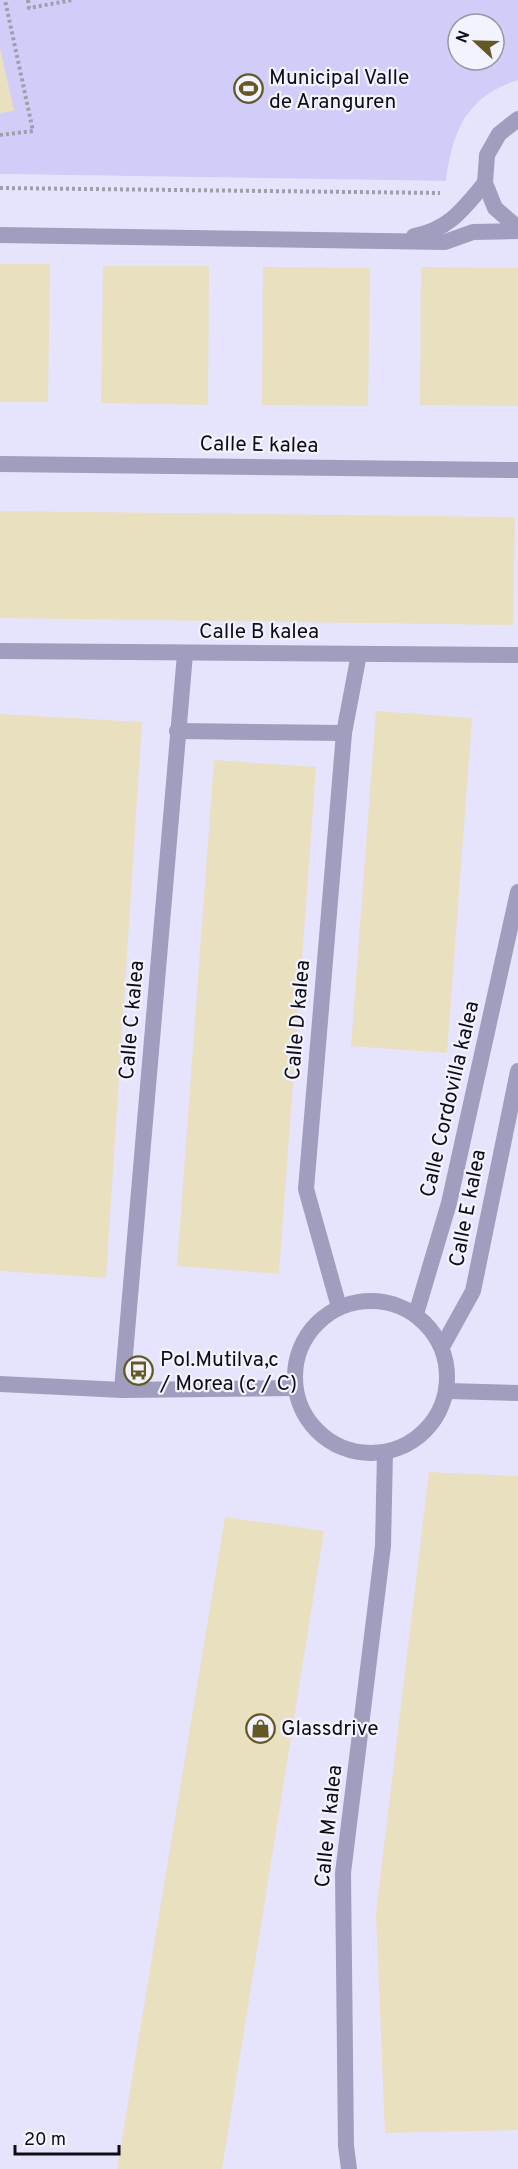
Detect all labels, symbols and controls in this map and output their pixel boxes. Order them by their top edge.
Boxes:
north arrow [446,12,506,72]
text: N [453,28,475,46]
place label: Municipal Valle de Aranguren [269,65,409,116]
sports icon: Municipal Valle de Aranguren [232,73,264,105]
street label: Calle E kalea [199,431,319,460]
street label: Calle B kalea [199,619,319,646]
street label: Calle C kalea [114,959,151,1081]
street label: Calle D kalea [280,959,317,1081]
street label: Calle Cordovilla kalea [415,999,486,1200]
street label: Calle E kalea [444,1147,493,1269]
place label: Pol.Mutilva,c / Morea (c / C) [159,1347,297,1398]
bus stop icon: Pol.Mutilva,c / Morea (c / C) [123,1355,155,1387]
shop icon: Glassdrive [244,1712,276,1744]
place label: Glassdrive [281,1716,379,1743]
street label: Calle M kalea [310,1764,349,1889]
scale bar [15,2118,118,2156]
text: 20 m [24,2129,66,2152]

